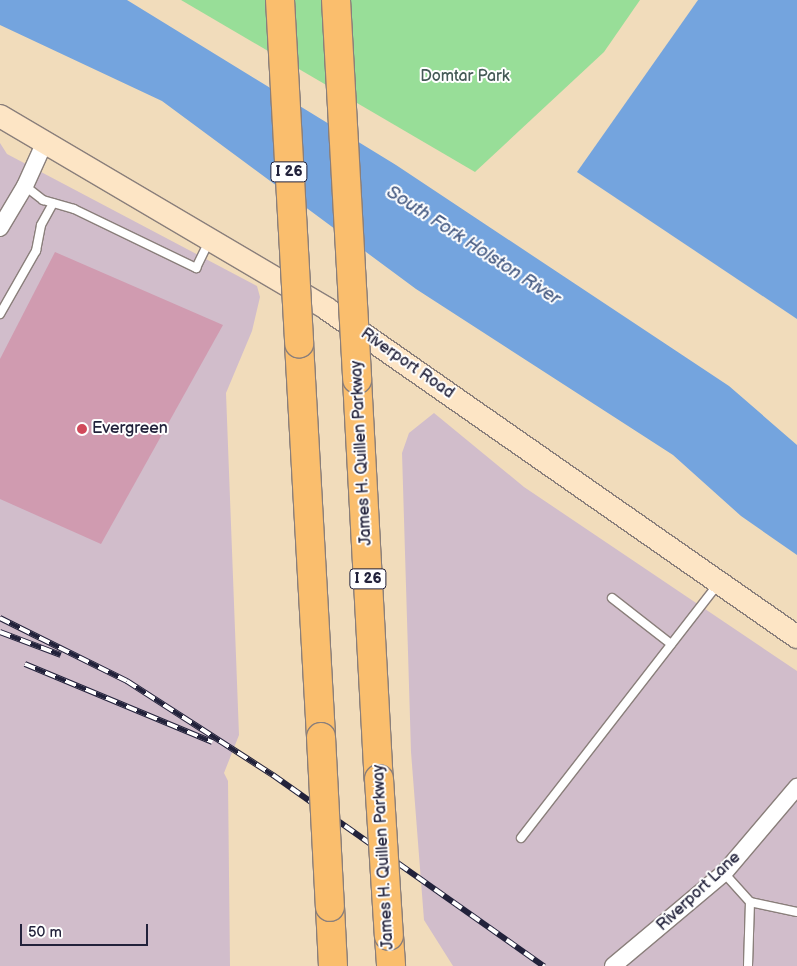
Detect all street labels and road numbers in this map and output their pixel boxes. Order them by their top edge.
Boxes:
road number: I 26 [270,160,308,184]
street label: Riverport Road [357,325,457,403]
street label: James H. Quillen Parkway [348,360,376,546]
road number: I 26 [349,566,387,592]
street label: James H. Quillen Parkway [370,764,398,950]
street label: Riverport Lane [653,848,745,936]

